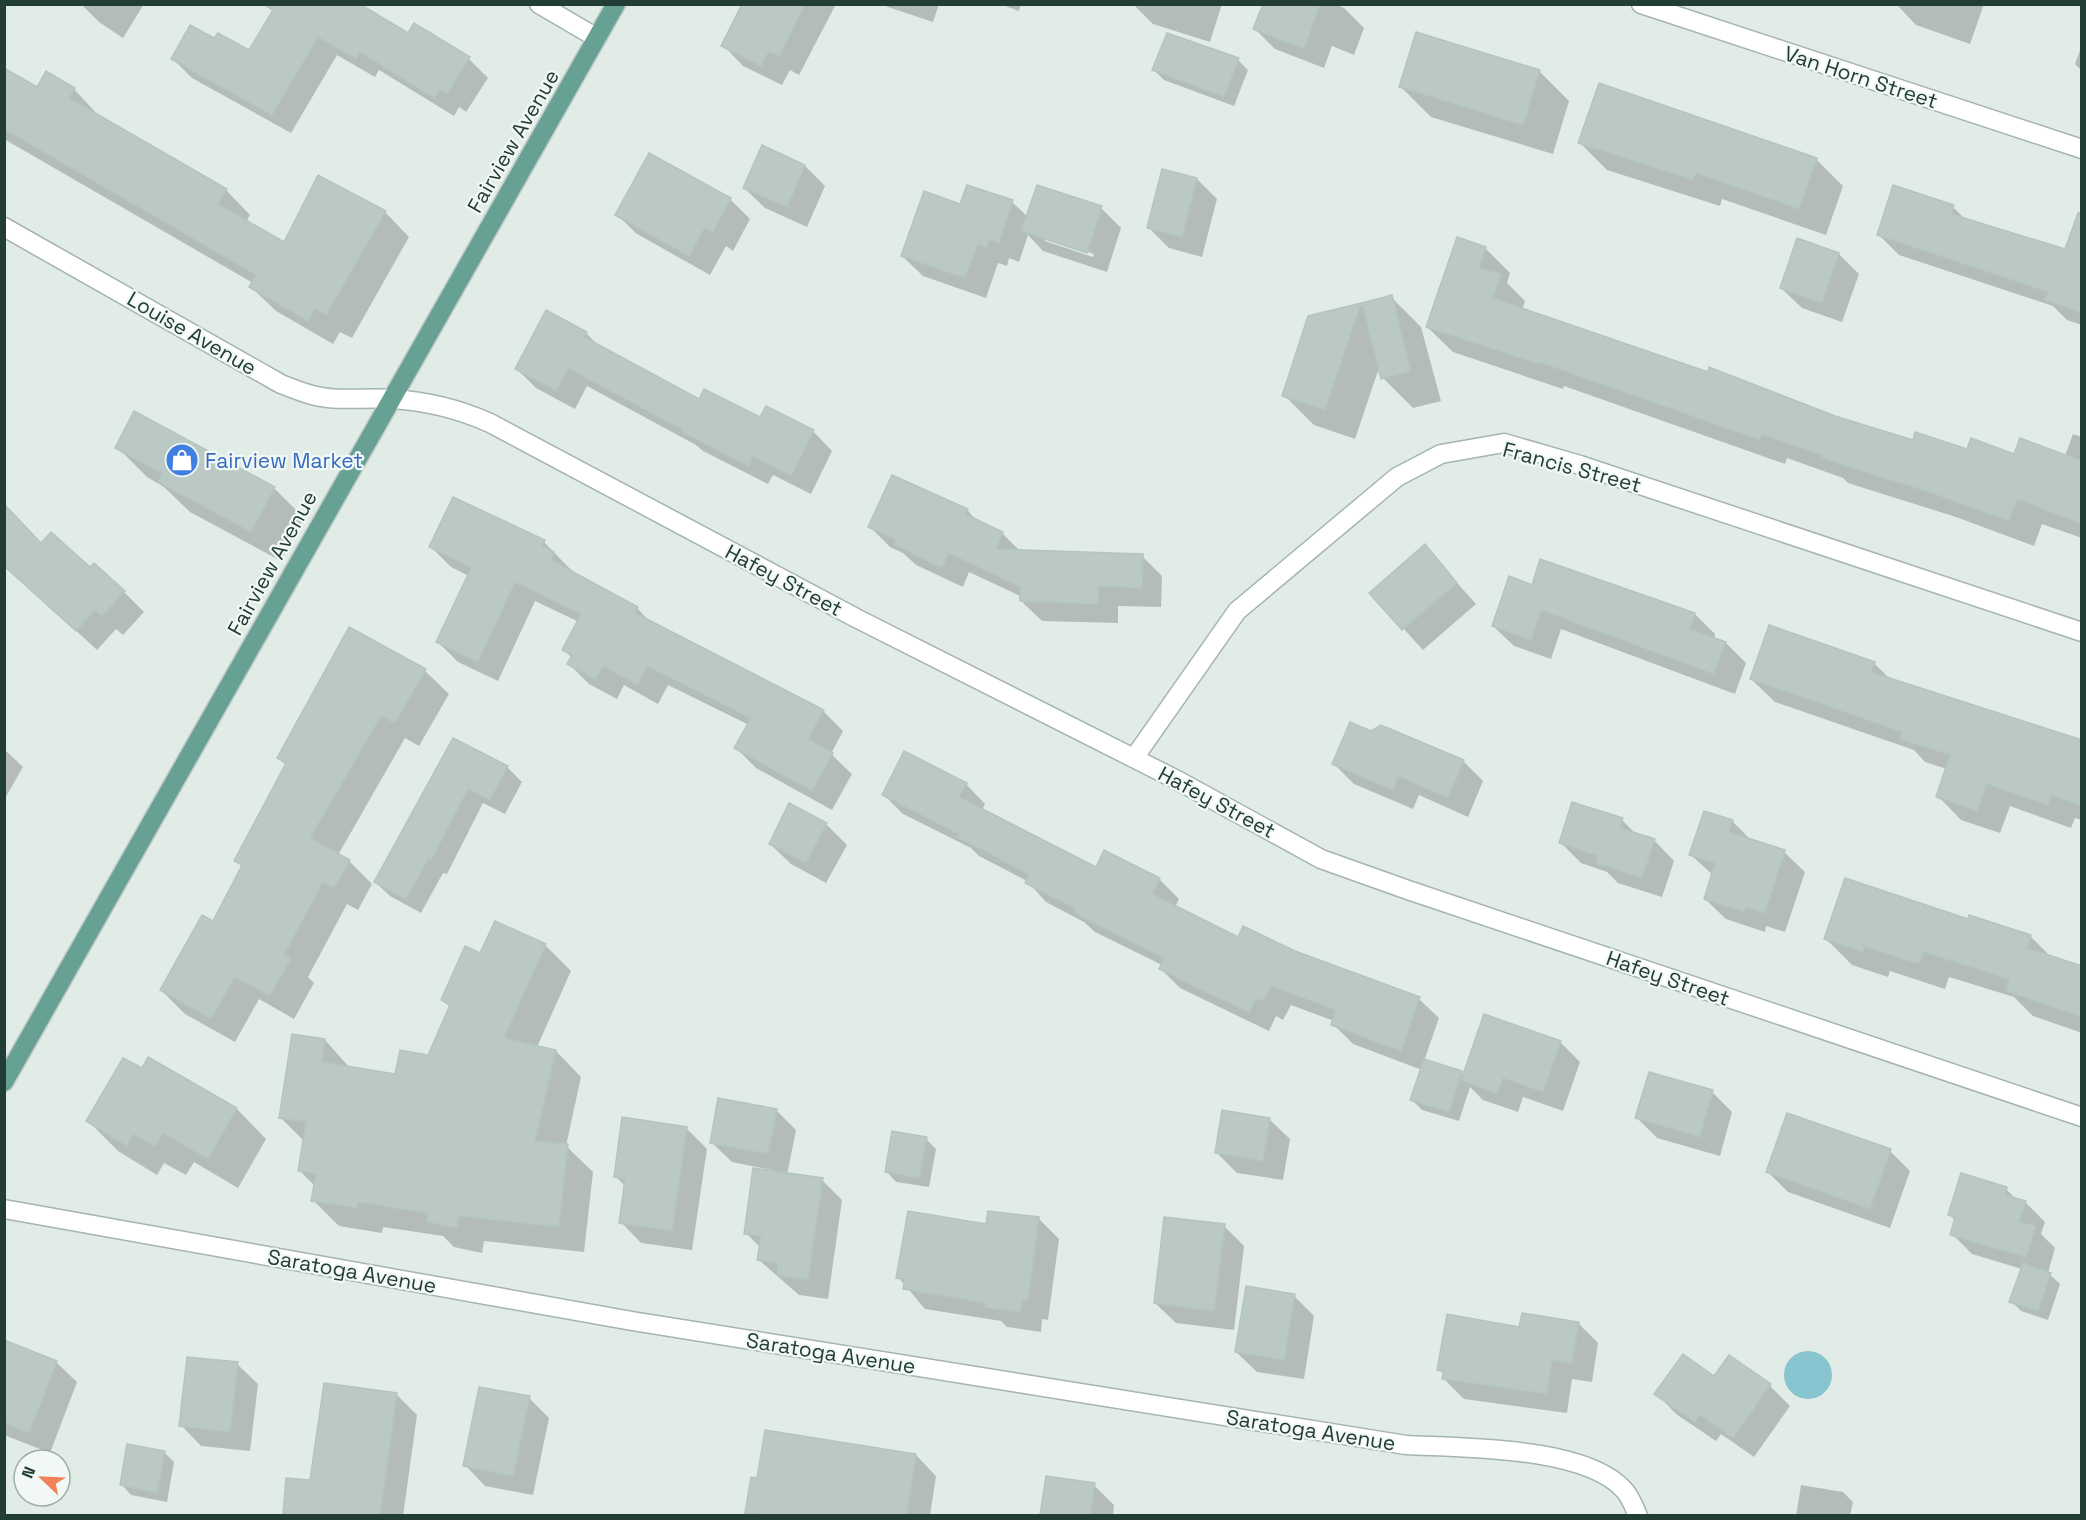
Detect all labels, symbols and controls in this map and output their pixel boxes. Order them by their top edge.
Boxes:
street label: Van Horn Street [1781,39,1941,115]
street label: Fairview Avenue [461,64,565,218]
street label: Louise Avenue [122,285,262,381]
street label: Francis Street [1500,436,1644,498]
shop icon: Fairview Market [164,442,200,478]
place label: Fairview Market [205,447,363,474]
street label: Fairview Avenue [221,486,323,640]
street label: Hafey Street [721,538,847,622]
street label: Hafey Street [1154,760,1280,844]
street label: Hafey Street [1603,944,1733,1012]
street label: Saratoga Avenue [265,1243,439,1299]
street label: Saratoga Avenue [744,1326,918,1380]
street label: Saratoga Avenue [1224,1403,1398,1457]
north arrow [12,1448,72,1508]
text: N [17,1463,40,1481]

